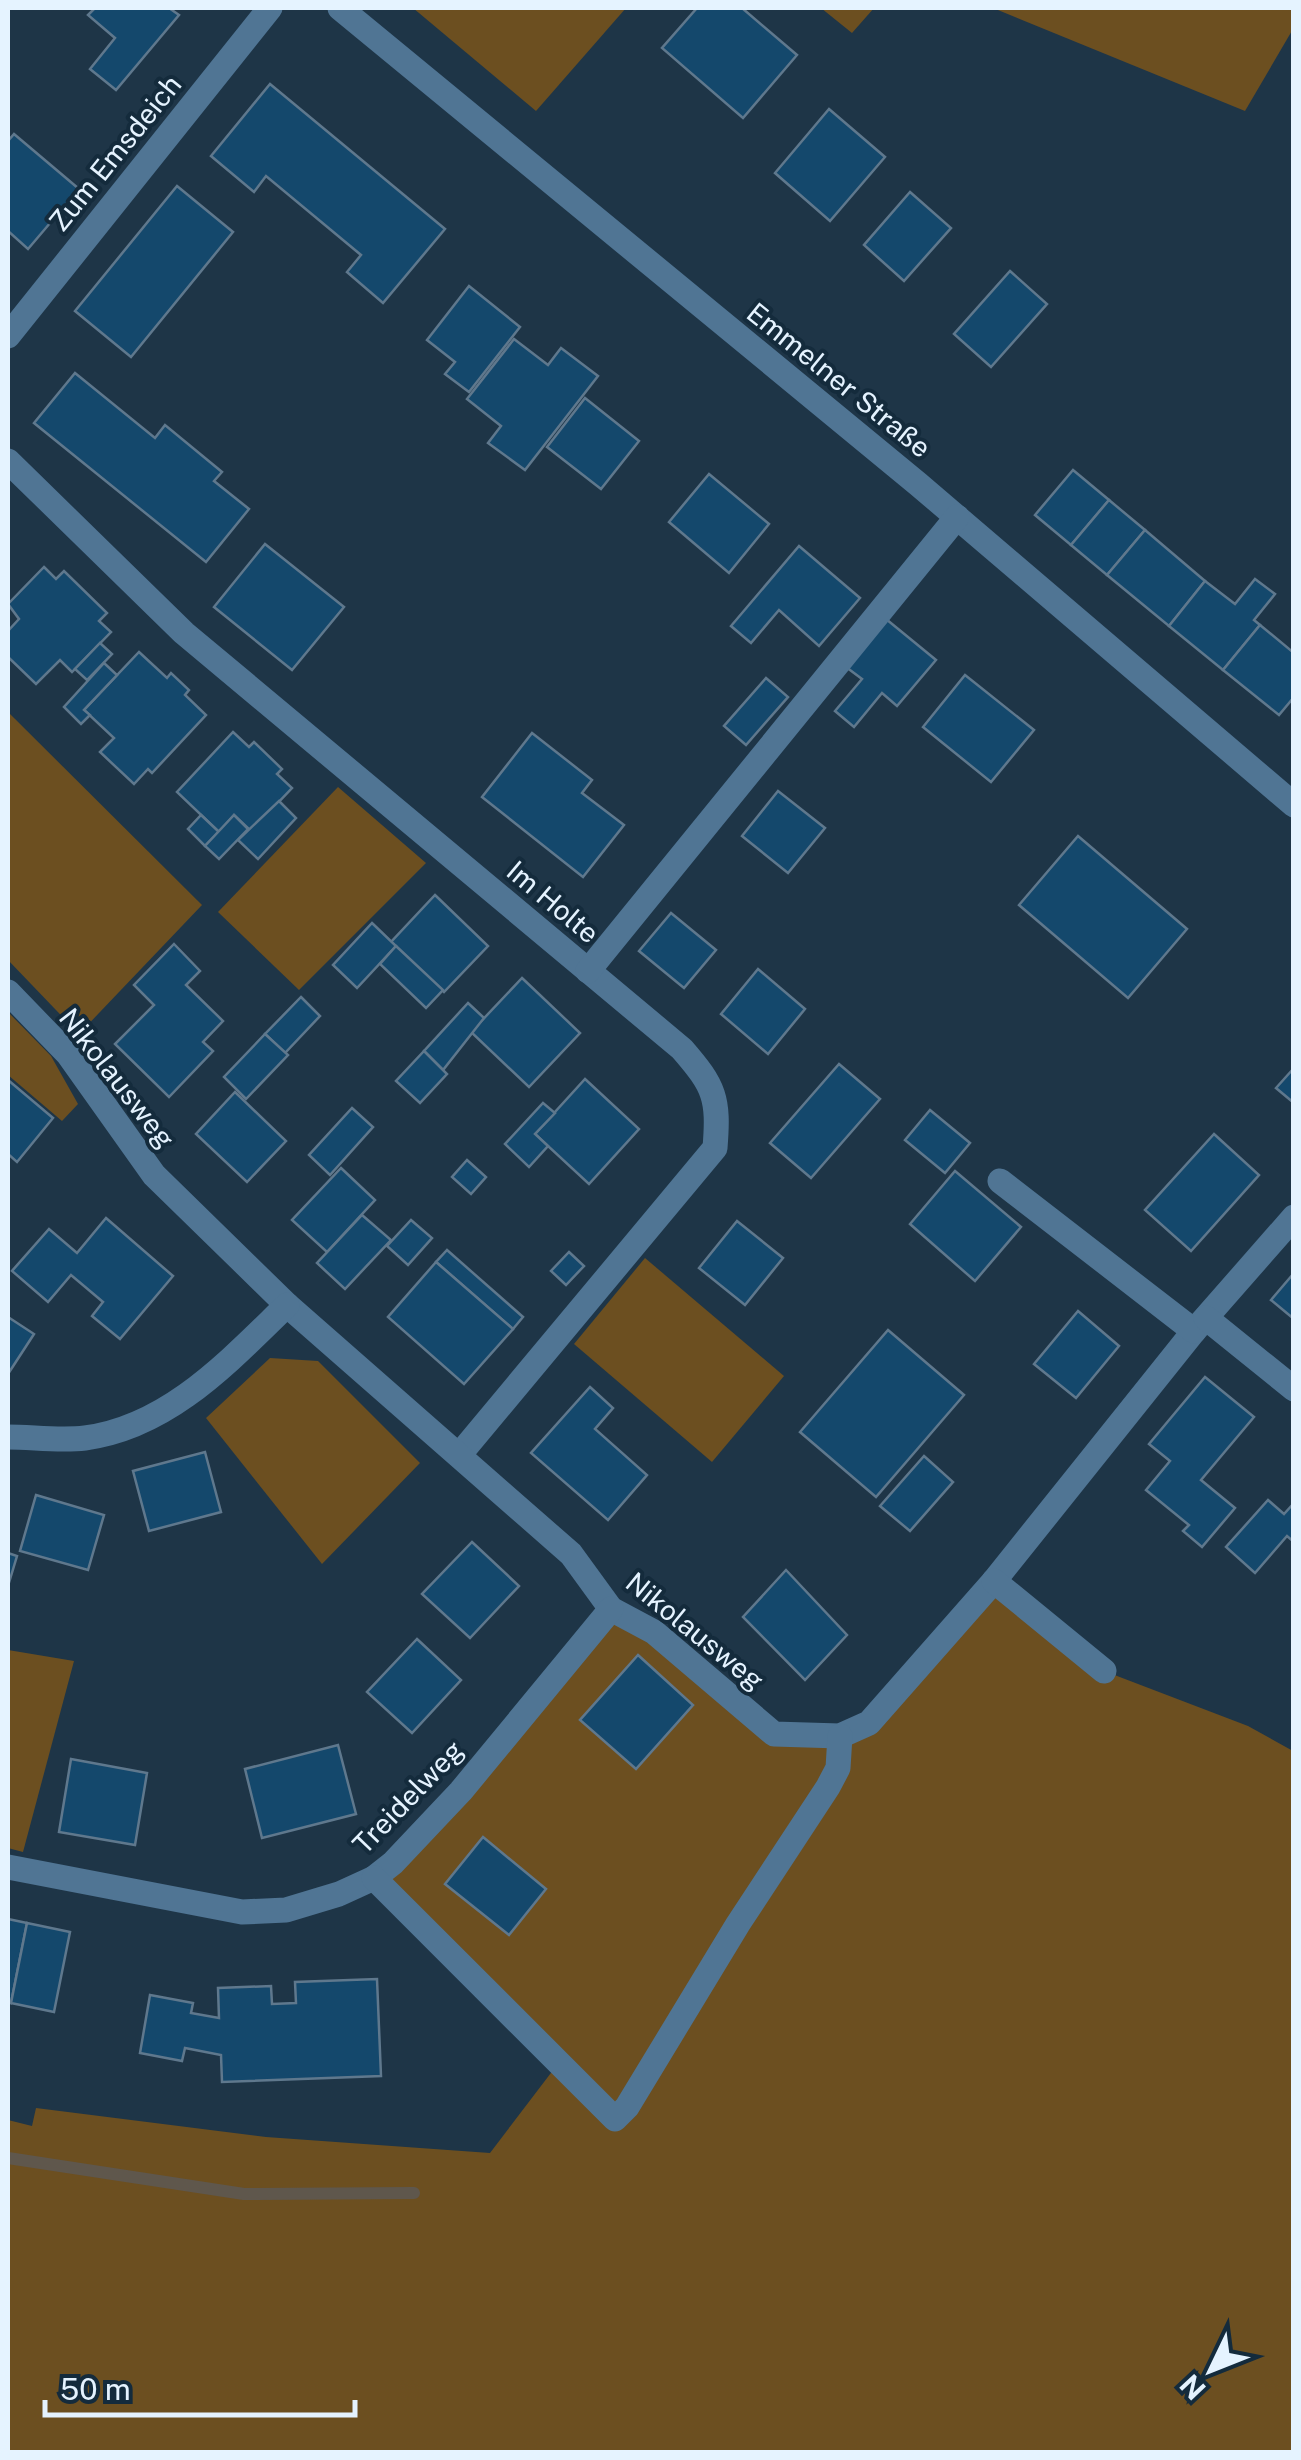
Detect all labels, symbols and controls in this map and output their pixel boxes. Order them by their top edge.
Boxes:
street label: Zum Emsdeich [42,68,188,237]
street label: Emmelner Straße [741,295,938,464]
street label: Im Holte [501,854,606,950]
street label: Nikolausweg [53,1001,182,1154]
street label: Nikolausweg [620,1565,771,1696]
street label: Treidelweg [346,1733,470,1860]
north arrow [1161,2320,1261,2420]
scale bar [45,2355,355,2417]
text: N [1173,2368,1212,2407]
text: 50 m [60,2371,131,2407]

